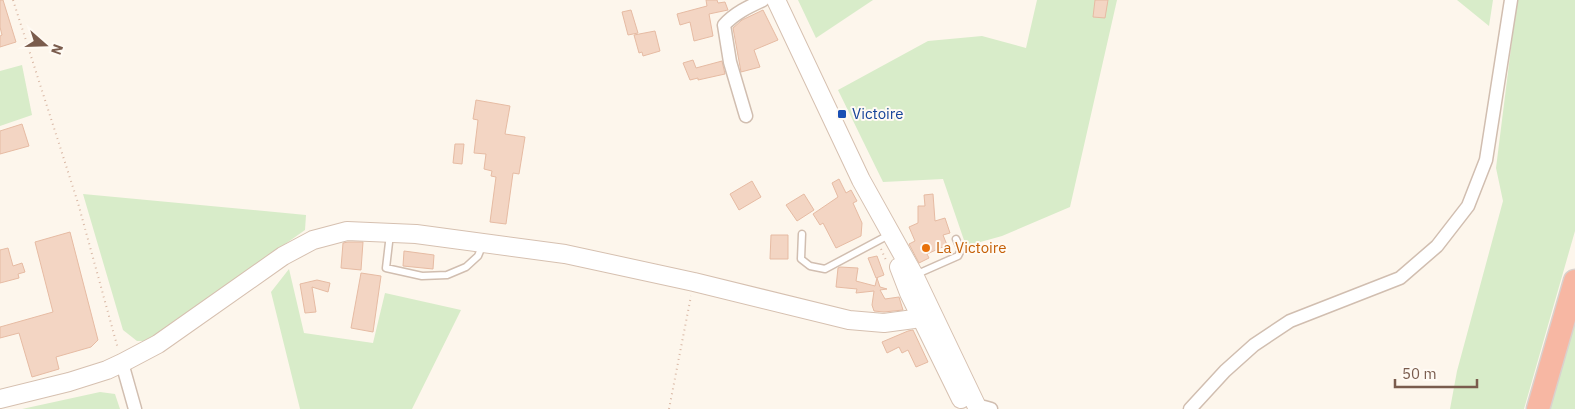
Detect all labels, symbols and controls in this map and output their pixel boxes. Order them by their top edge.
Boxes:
north arrow [20,20,70,70]
text: N [47,42,67,57]
place label: Victoire [852,104,903,123]
marker: Victoire [836,108,848,120]
place label: La Victoire [936,238,1007,257]
marker: La Victoire [920,242,932,254]
scale bar [1395,356,1478,388]
text: 50 m [1402,364,1437,383]

